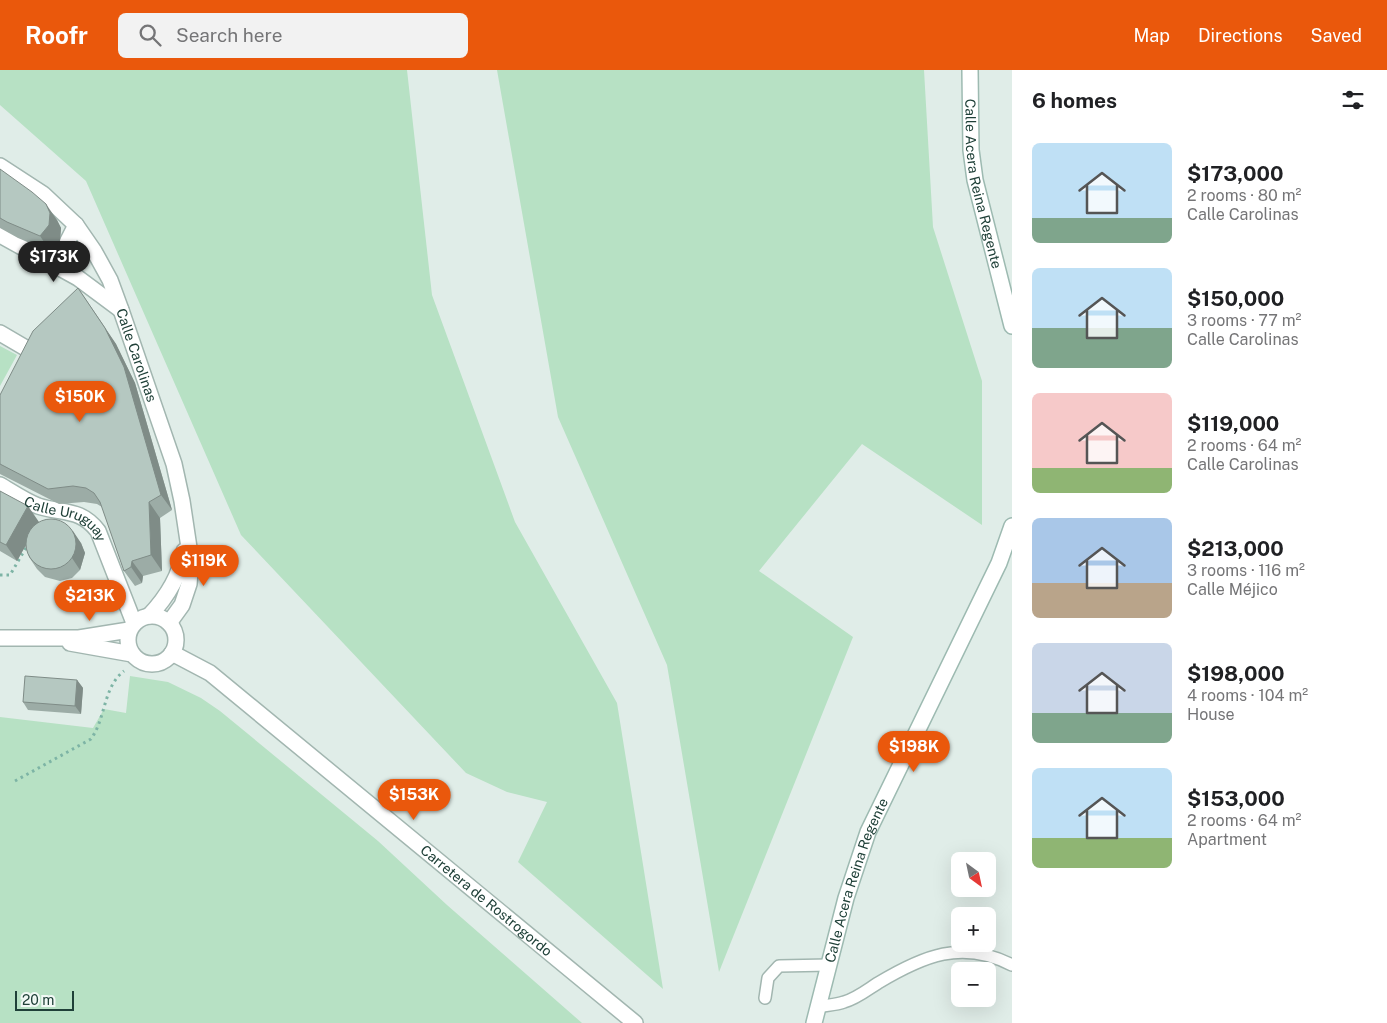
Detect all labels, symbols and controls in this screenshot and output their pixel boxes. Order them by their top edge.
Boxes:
search box [118,13,468,58]
text: Roofr [25,21,88,49]
icon: search [136,21,164,49]
text: Search here [176,24,283,46]
text: Map [1133,25,1170,46]
text: Directions [1198,25,1283,46]
text: Saved [1311,25,1362,46]
icon: filters [1339,86,1367,114]
text: 6 homes [1032,88,1117,113]
street label: Calle Acera Reina Regente [962,99,1005,270]
text: $173,000 [1187,161,1283,186]
icon: home [1072,163,1132,223]
text: 2 rooms · 80 m² [1187,186,1301,205]
text: Calle Carolinas [1187,205,1298,224]
pin: $173K [19,240,89,283]
text: $173K [29,247,79,266]
text: $150,000 [1187,286,1284,311]
icon: home [1072,288,1132,348]
street label: Calle Carolinas [113,306,160,404]
text: 3 rooms · 77 m² [1187,311,1301,330]
text: Calle Carolinas [1187,330,1298,349]
pin: $150K [45,380,115,423]
text: $150K [55,387,105,406]
text: $119,000 [1187,411,1279,436]
icon: home [1072,413,1132,473]
text: 2 rooms · 64 m² [1187,436,1301,455]
text: Calle Carolinas [1187,455,1298,474]
street label: Calle Uruguay [22,493,109,544]
text: $213,000 [1187,536,1284,561]
icon: home [1072,538,1132,598]
pin: $119K [169,544,239,587]
text: $119K [181,551,227,570]
text: 3 rooms · 116 m² [1187,561,1305,580]
pin: $213K [55,580,125,622]
text: Calle Méjico [1187,580,1278,599]
text: $213K [65,586,115,605]
text: $198,000 [1187,661,1284,686]
icon: home [1072,663,1132,723]
text: 4 rooms · 104 m² [1187,686,1308,705]
text: House [1187,705,1235,724]
pin: $198K [879,730,949,773]
text: $198K [889,737,939,756]
pin: $153K [379,778,449,821]
text: $153K [389,785,439,804]
text: $153,000 [1187,786,1285,811]
icon: home [1072,788,1132,848]
street label: Calle Acera Reina Regente [822,795,891,964]
text: 2 rooms · 64 m² [1187,811,1301,830]
text: Apartment [1187,830,1267,849]
street label: Carretera de Rostrogordo [417,842,555,959]
north arrow [951,852,996,898]
map controls [951,852,996,1007]
button: + [951,907,996,952]
button: − [951,962,996,1007]
scale bar [15,988,74,1011]
text: 20 m [22,992,54,1008]

